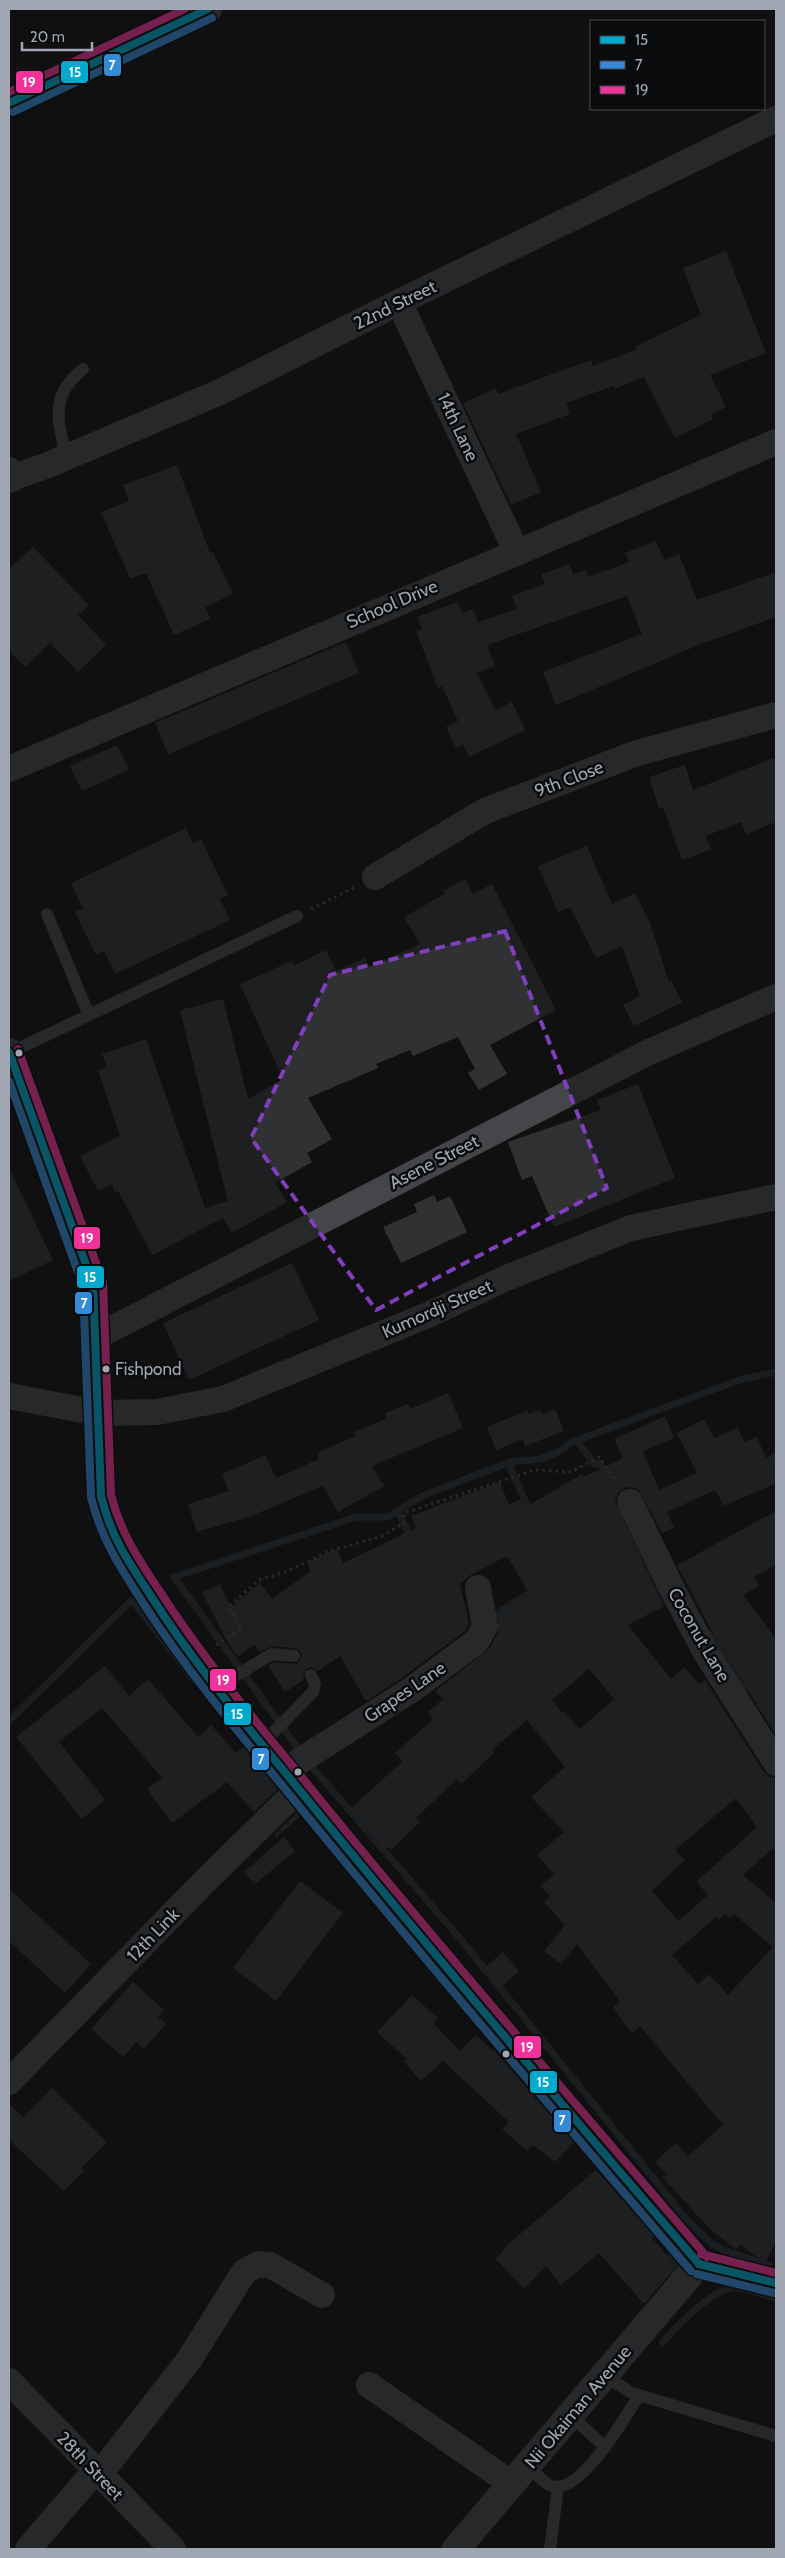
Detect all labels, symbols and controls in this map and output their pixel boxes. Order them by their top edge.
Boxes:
scale bar [22,20,92,52]
legend [590,20,765,110]
text: 20 m [30,28,65,46]
text: 15 [635,31,648,49]
line badge: 7 [103,53,122,77]
text: 7 [108,56,116,74]
text: 7 [635,56,643,74]
line badge: 15 [60,60,89,84]
text: 15 [69,63,81,81]
line badge: 19 [15,70,44,94]
text: 19 [22,73,36,91]
text: 19 [635,81,648,99]
street label: 22nd Street [350,276,440,334]
street label: 14th Lane [433,389,483,465]
street label: School Drive [343,575,441,633]
street label: 9th Close [531,756,607,802]
unlabelled marker [14,1048,24,1058]
street label: Asene Street [386,1130,482,1194]
line badge: 19 [73,1226,101,1250]
text: 19 [80,1229,94,1247]
line badge: 15 [76,1265,105,1289]
text: 15 [84,1268,96,1286]
street label: Kumordji Street [379,1275,495,1343]
line badge: 7 [74,1291,93,1315]
text: 7 [80,1294,88,1312]
place label: Fishpond [115,1359,181,1379]
marker: Fishpond [101,1364,111,1374]
street label: Coconut Lane [663,1584,735,1686]
street label: Grapes Lane [360,1657,450,1727]
line badge: 19 [209,1668,237,1692]
text: 19 [216,1671,230,1689]
line badge: 15 [223,1702,252,1726]
text: 15 [231,1705,243,1723]
line badge: 7 [251,1747,270,1771]
text: 7 [257,1750,265,1768]
unlabelled marker [293,1767,303,1777]
street label: 12th Link [122,1903,185,1966]
line badge: 19 [513,2035,542,2059]
text: 19 [520,2038,534,2056]
unlabelled marker [501,2049,511,2059]
line badge: 15 [529,2070,558,2094]
text: 15 [537,2073,549,2091]
line badge: 7 [553,2109,572,2133]
text: 7 [558,2111,566,2129]
street label: Nii Okaiman Avenue [520,2341,636,2473]
street label: 28th Street [52,2427,128,2505]

